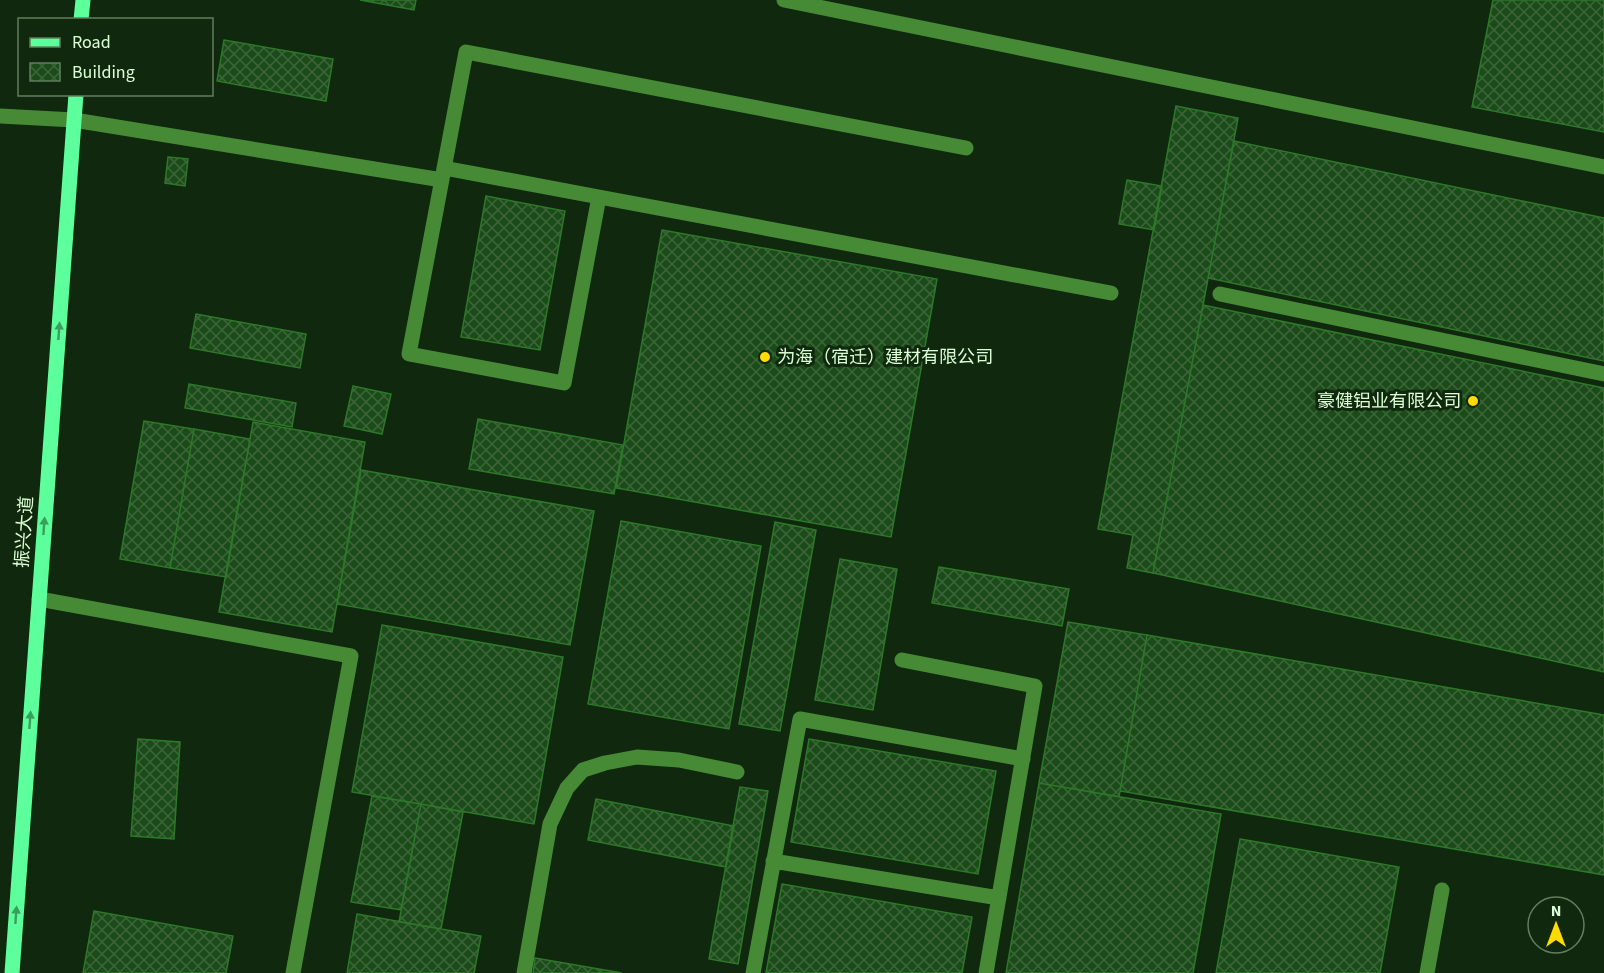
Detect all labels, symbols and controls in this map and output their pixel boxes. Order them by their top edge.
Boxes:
legend [18,18,213,96]
text: Road [72,30,111,55]
text: Building [72,60,135,85]
one-way arrow [54,322,63,341]
place label: 为海（宿迁）建材有限公司 [777,345,993,370]
marker: 为海（宿迁）建材有限公司 [758,350,772,364]
place label: 豪健铝业有限公司 [1317,389,1461,414]
marker: 豪健铝业有限公司 [1466,394,1480,408]
street label: 振兴大道 [10,495,39,569]
one-way arrow [40,516,49,535]
one-way arrow [25,711,35,730]
north arrow [1526,895,1586,955]
text: N [1551,900,1561,922]
one-way arrow [11,905,21,924]

